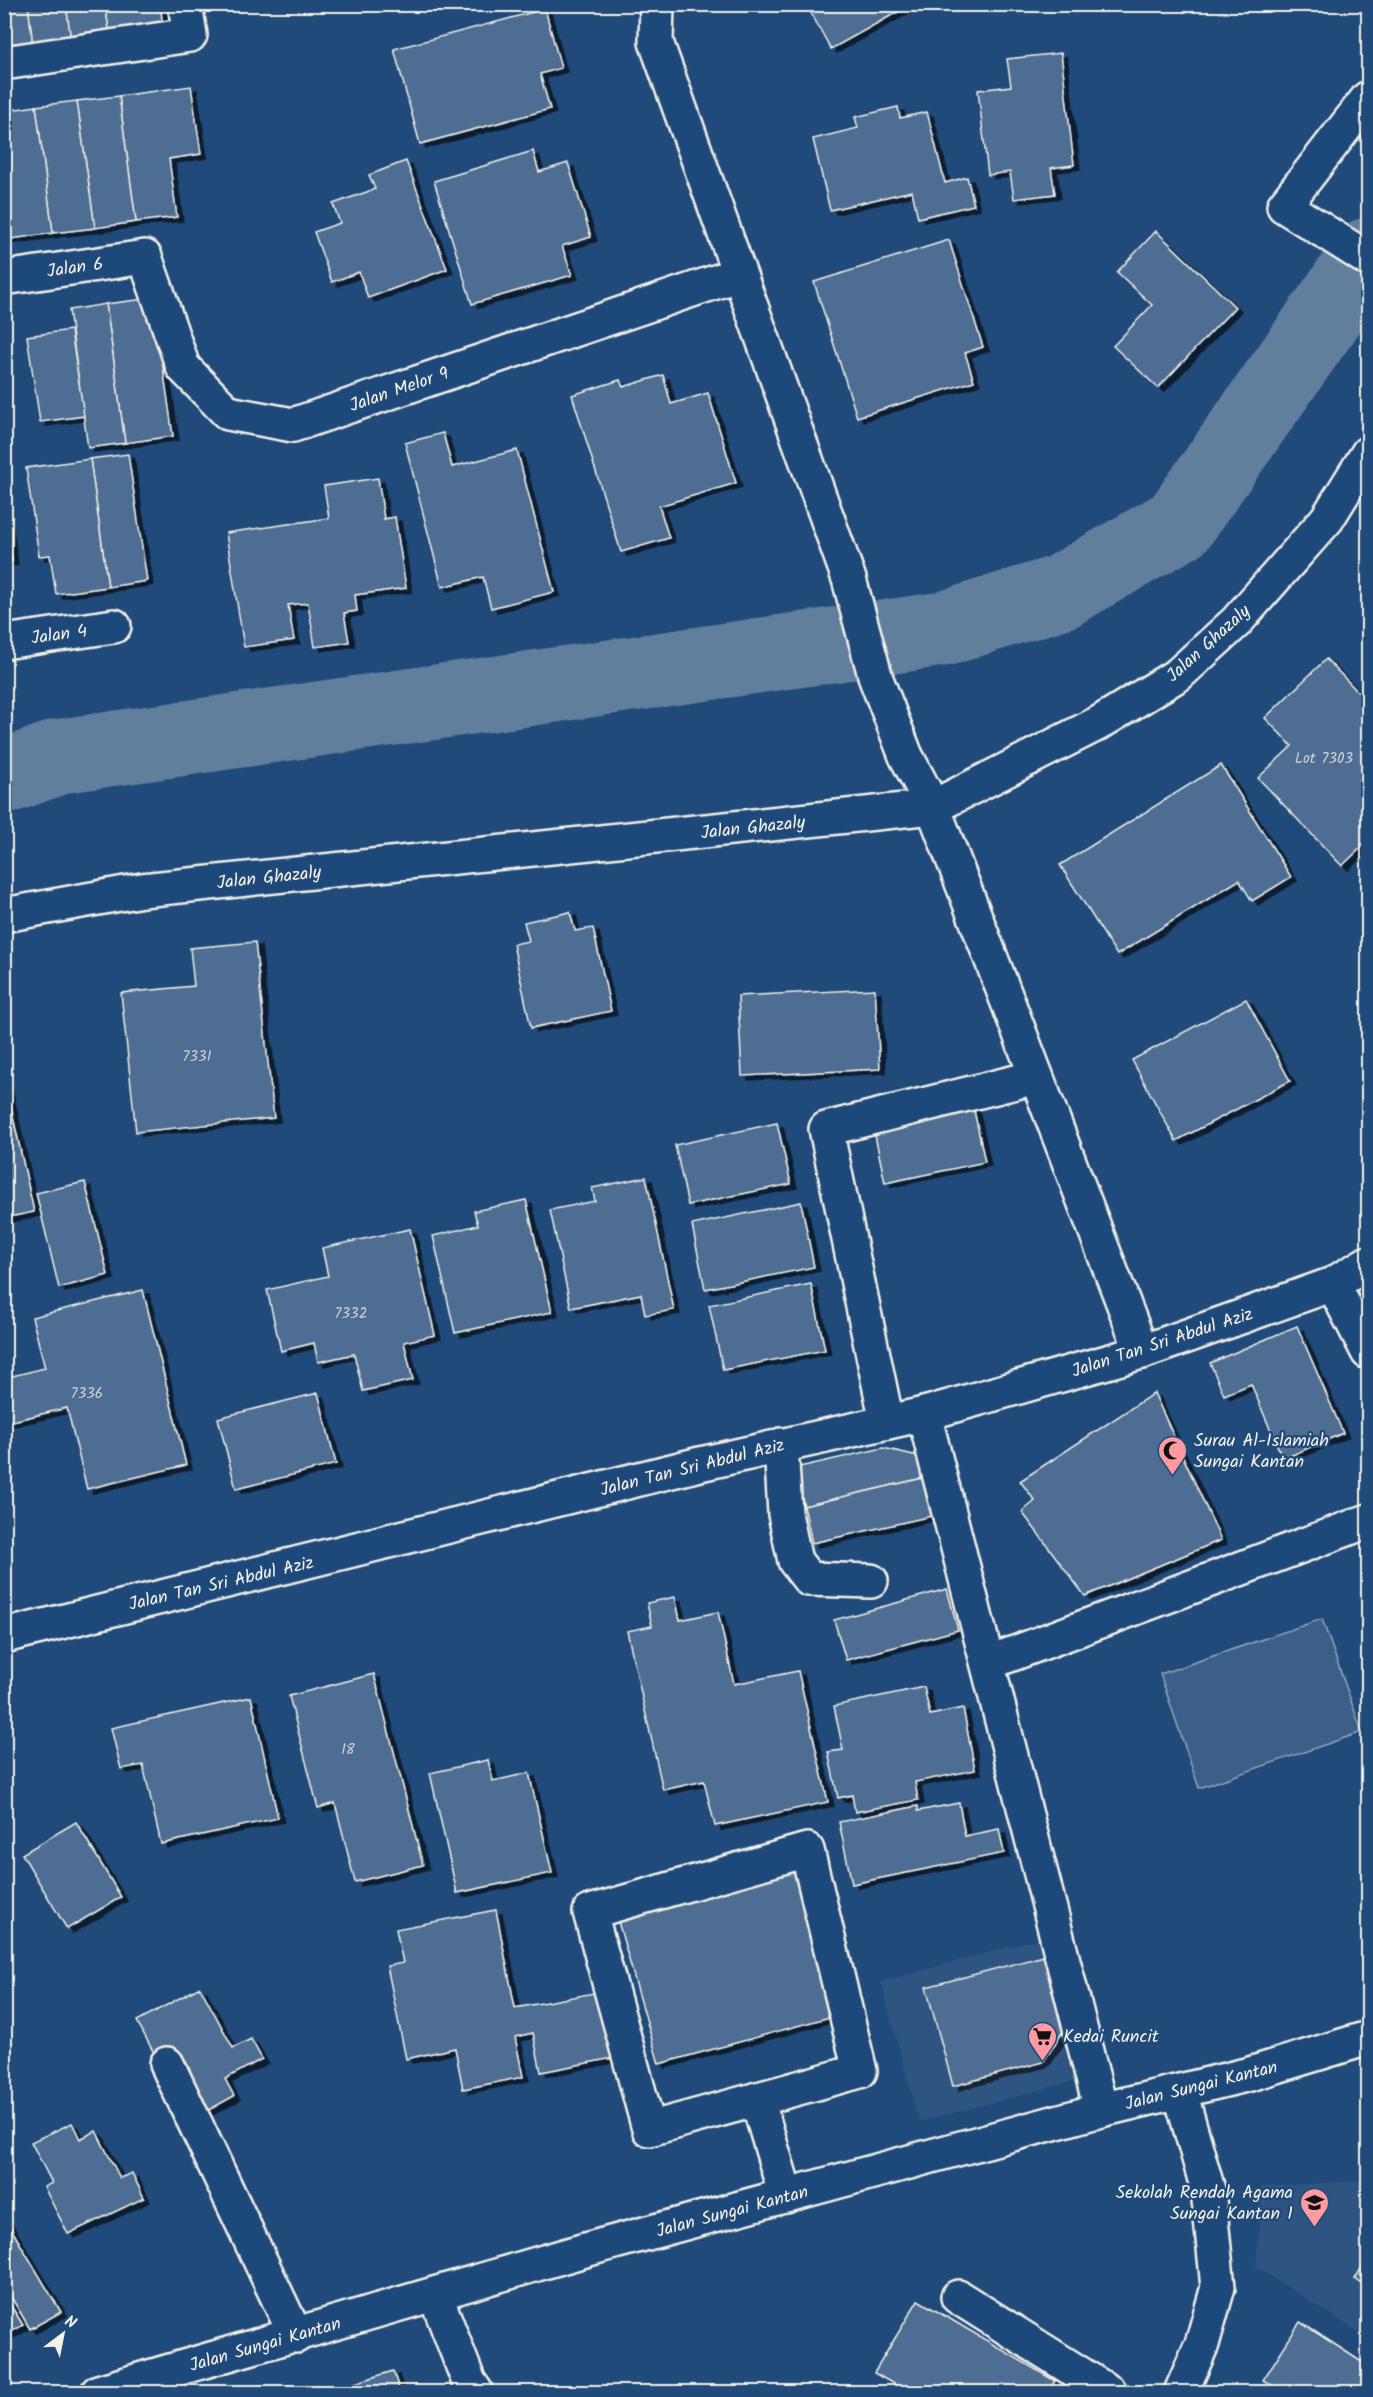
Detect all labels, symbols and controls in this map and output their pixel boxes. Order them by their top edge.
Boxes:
street label: Jalan 6 [45,250,105,287]
street label: Jalan Melor 9 [346,360,453,421]
street label: Jalan Ghazaly [1160,598,1258,690]
street label: Jalan 4 [29,617,89,654]
house number: Lot 7303 [1295,747,1354,771]
street label: Jalan Ghazaly [700,809,807,848]
street label: Jalan Ghazaly [216,859,323,898]
house number: 7331 [183,1045,212,1069]
street label: Jalan Tan Sri Abdul Aziz [1068,1300,1257,1386]
house number: 7332 [335,1302,367,1326]
house number: 7336 [71,1382,103,1406]
place label: Surau Al-Islamiah Sungai Kantan [1194,1427,1329,1477]
street label: Jalan Tan Sri Abdul Aziz [597,1431,788,1505]
mosque icon: Surau Al-Islamiah Sungai Kantan [1157,1434,1189,1476]
street label: Jalan Tan Sri Abdul Aziz [126,1549,317,1620]
house number: 18 [341,1738,356,1762]
supermarket icon: Kedai Runcit [1026,2020,1058,2062]
place label: Kedai Runcit [1063,2023,1160,2052]
street label: Jalan Sungai Kantan [1122,2053,1281,2119]
street label: Jalan Sungai Kantan [653,2178,812,2247]
place label: Sekolah Rendah Agama Sungai Kantan 1 [1116,2179,1293,2229]
school or university icon: Sekolah Rendah Agama Sungai Kantan 1 [1298,2186,1330,2228]
north arrow [33,2304,93,2364]
text: N [59,2309,81,2336]
street label: Jalan Sungai Kantan [186,2310,345,2381]

